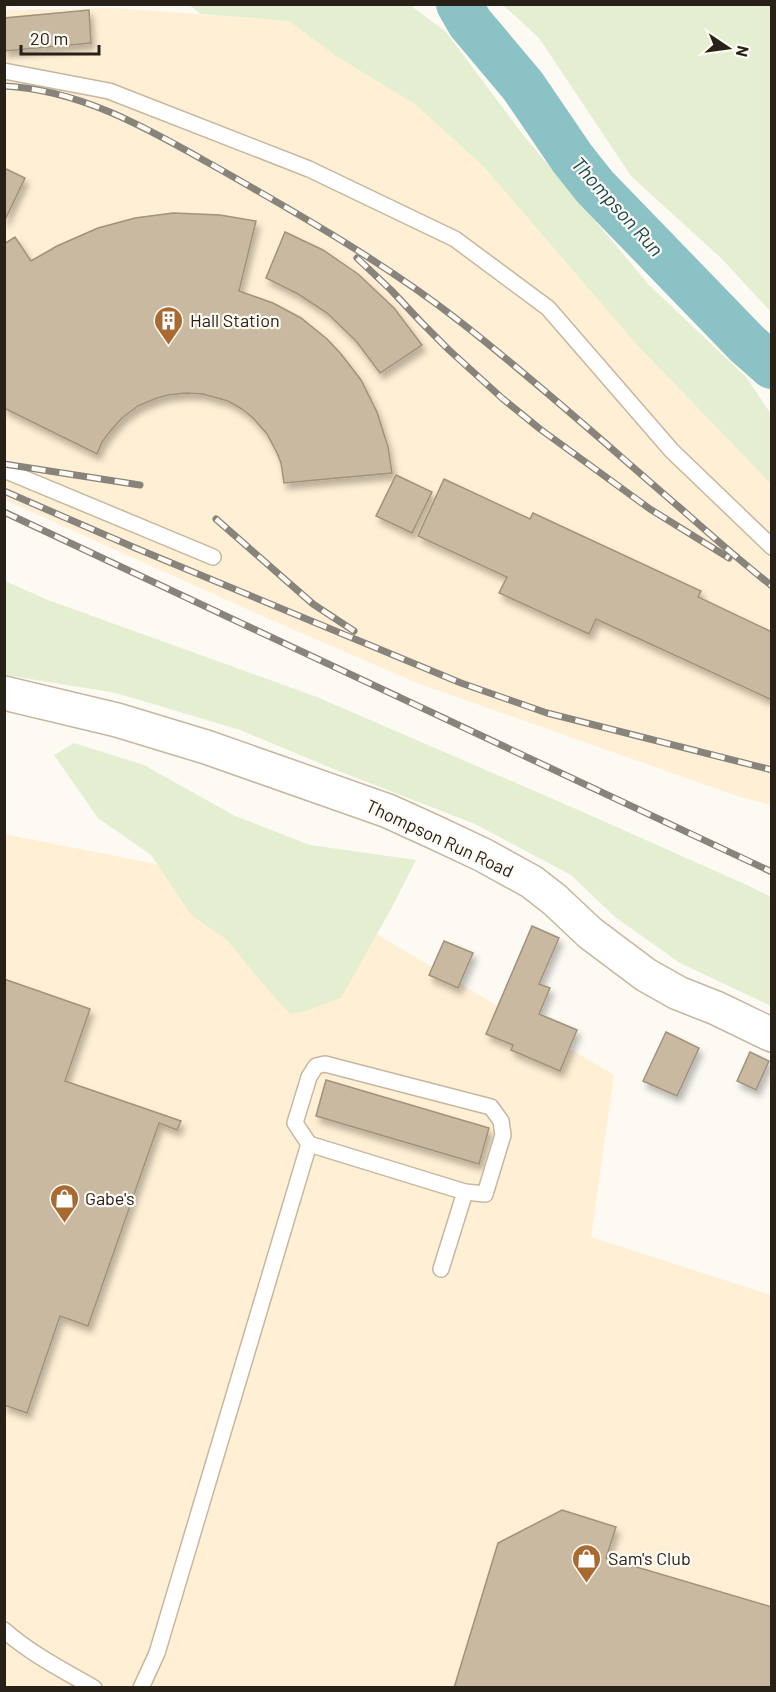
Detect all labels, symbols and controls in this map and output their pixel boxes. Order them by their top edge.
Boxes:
scale bar [21,18,99,56]
north arrow [698,18,758,78]
text: 20 m [30,27,68,49]
text: N [733,44,754,59]
water label: Thompson Run [567,151,669,261]
building icon: Hall Station [153,304,185,346]
place label: Hall Station [190,309,280,331]
street label: Thompson Run Road [363,794,517,882]
shop icon: Gabe's [48,1182,80,1224]
place label: Gabe's [85,1187,135,1209]
shop icon: Sam's Club [571,1542,603,1584]
place label: Sam's Club [608,1547,691,1569]

